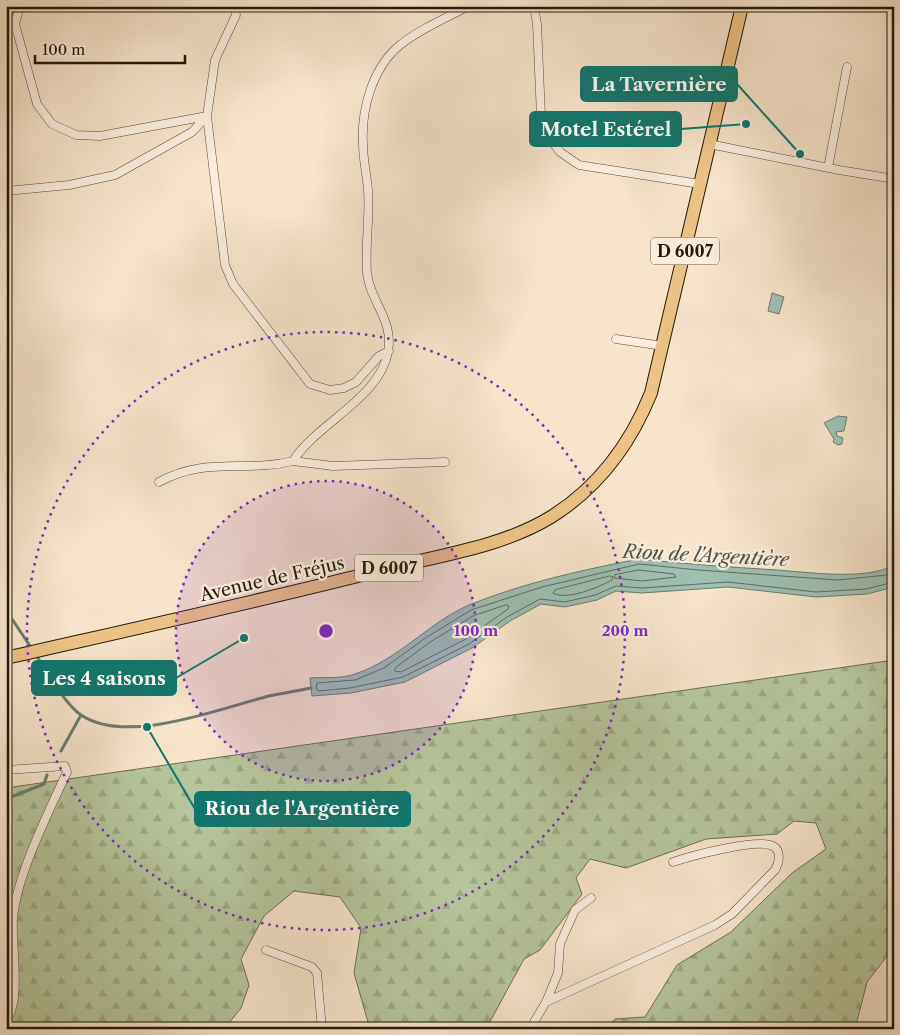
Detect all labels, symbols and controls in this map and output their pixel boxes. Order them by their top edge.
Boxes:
scale bar [35,32,185,64]
text: 100 m [42,40,85,59]
callout: La Tavernière [581,67,737,101]
text: La Tavernière [591,73,727,96]
callout: Motel Estérel [530,112,681,146]
text: Motel Estérel [541,118,672,141]
road number: D 6007 [651,238,719,264]
water label: Riou de l'Argentière [620,540,791,571]
street label: Avenue de Fréjus [197,552,346,607]
road number: D 6007 [355,554,423,582]
text: 100 m [454,621,498,640]
text: 200 m [602,621,648,640]
centre of rings [317,622,335,640]
callout: Les 4 saisons [32,661,176,695]
text: Les 4 saisons [42,667,166,690]
callout: Riou de l'Argentière [195,792,410,826]
text: Riou de l'Argentière [205,797,399,820]

